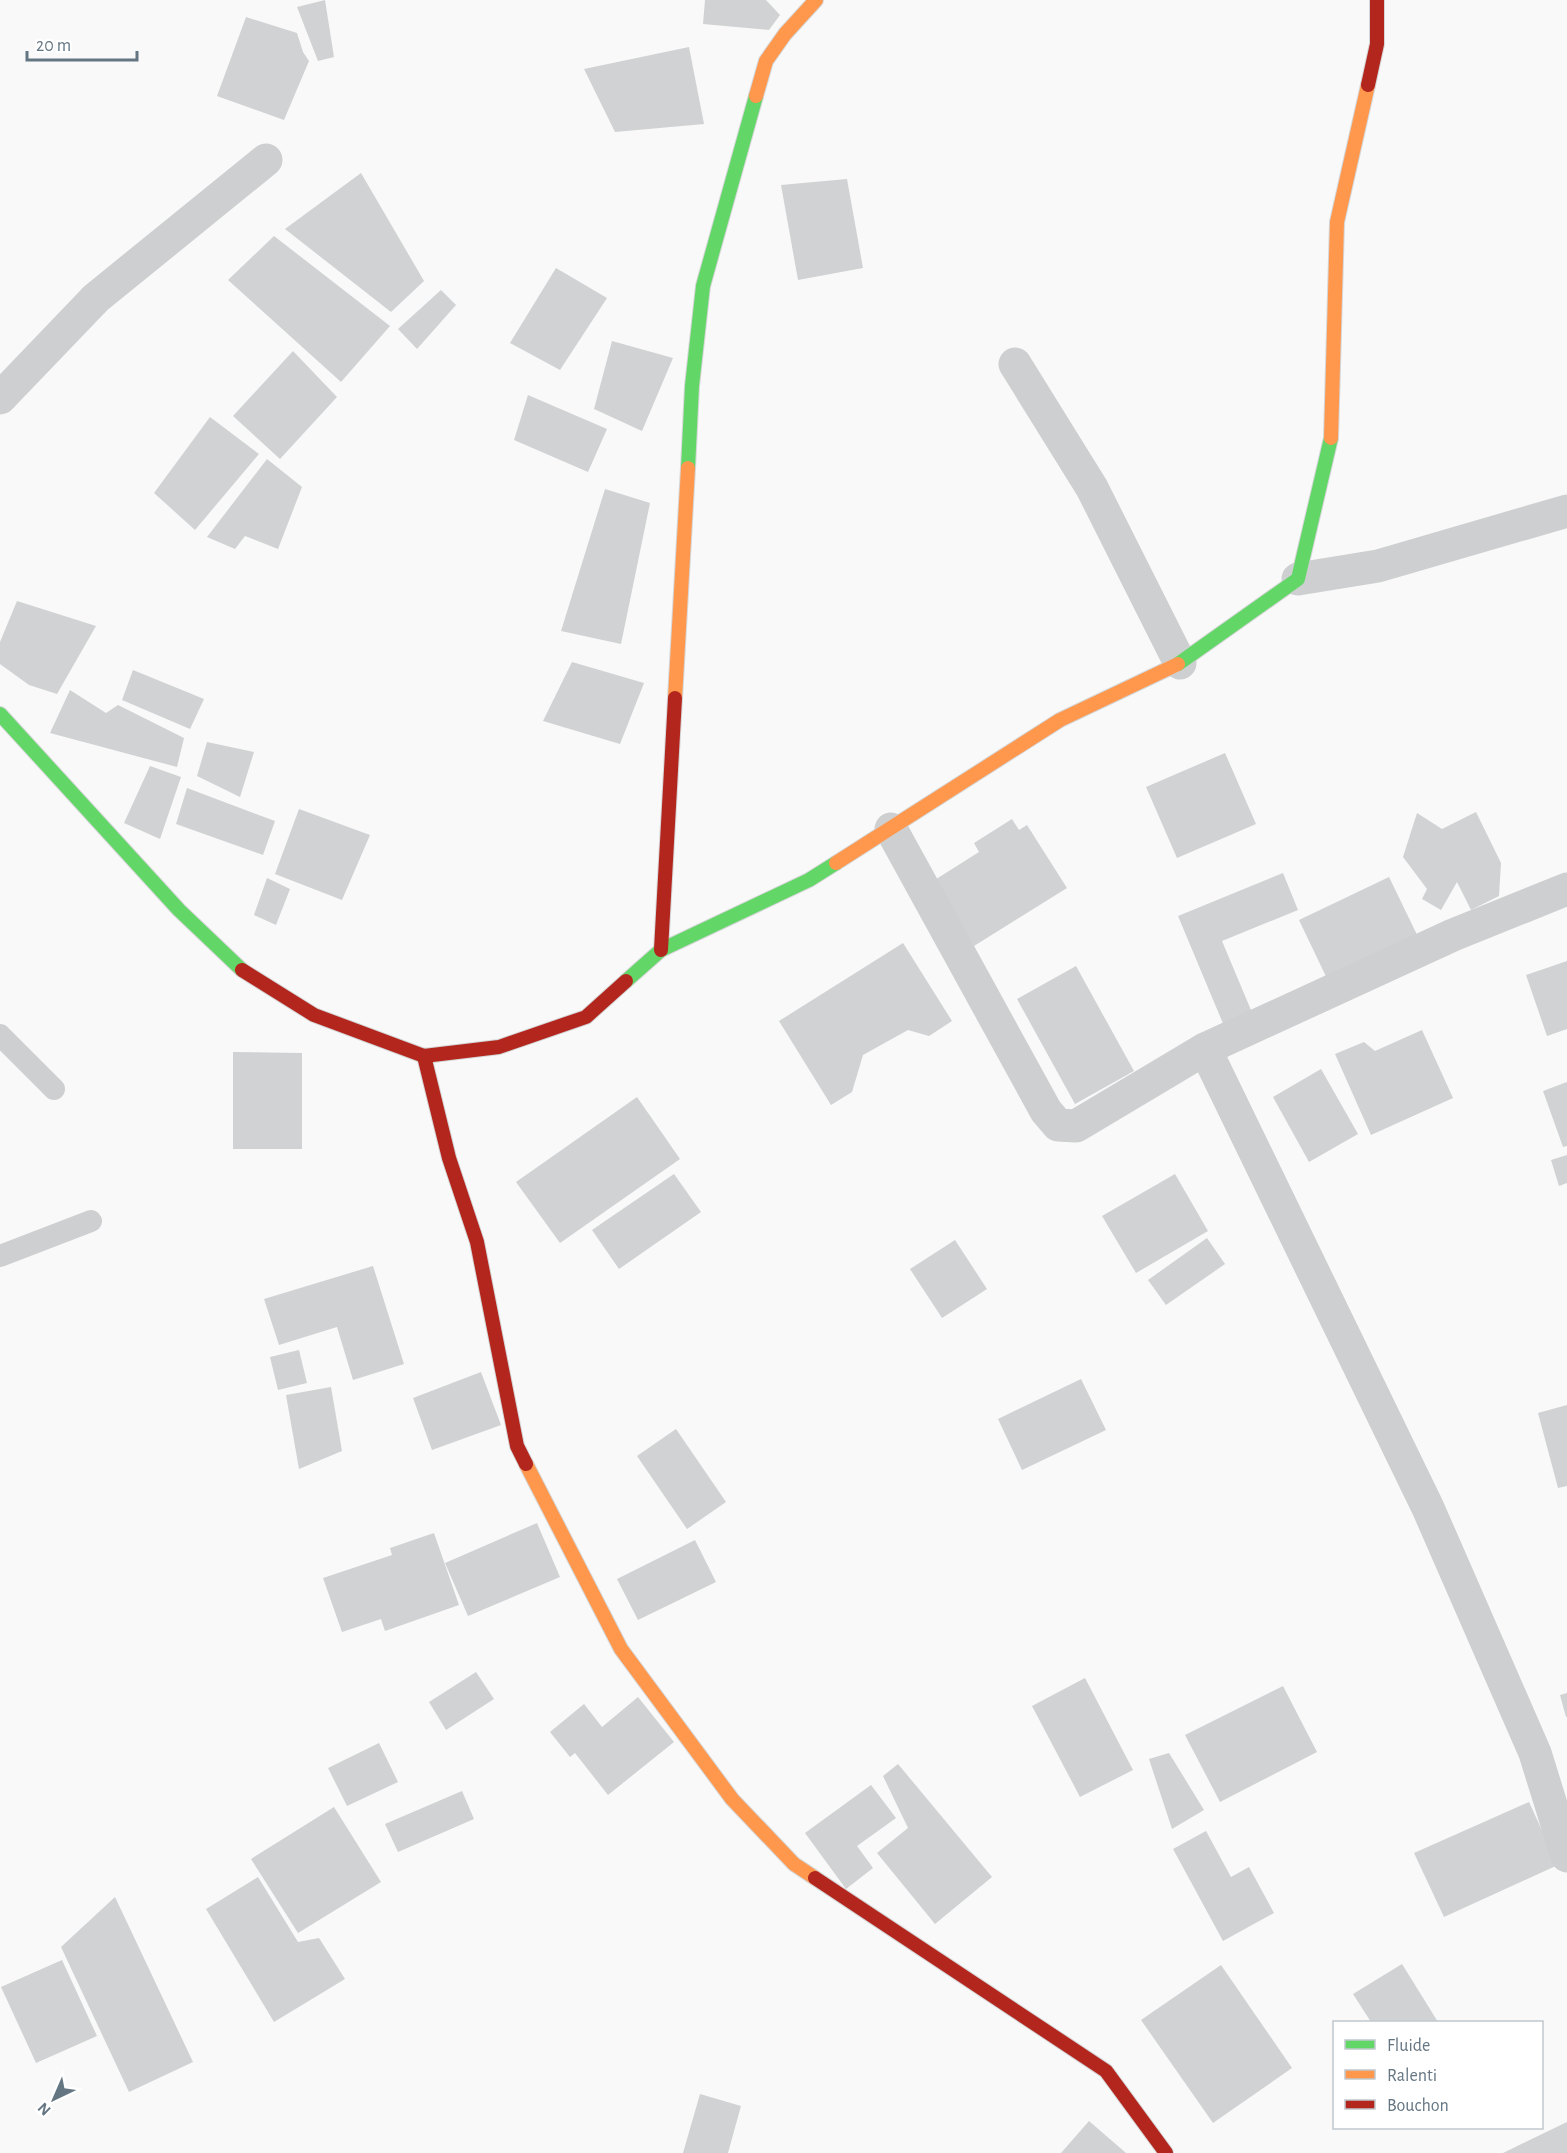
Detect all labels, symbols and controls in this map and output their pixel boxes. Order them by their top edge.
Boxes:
scale bar [27,24,136,62]
text: 20 m [36,37,71,55]
legend [1333,2021,1543,2129]
text: Fluide [1387,2037,1430,2055]
text: Ralenti [1387,2067,1437,2085]
north arrow [24,2069,84,2129]
text: Bouchon [1387,2097,1449,2115]
text: N [35,2099,54,2119]

